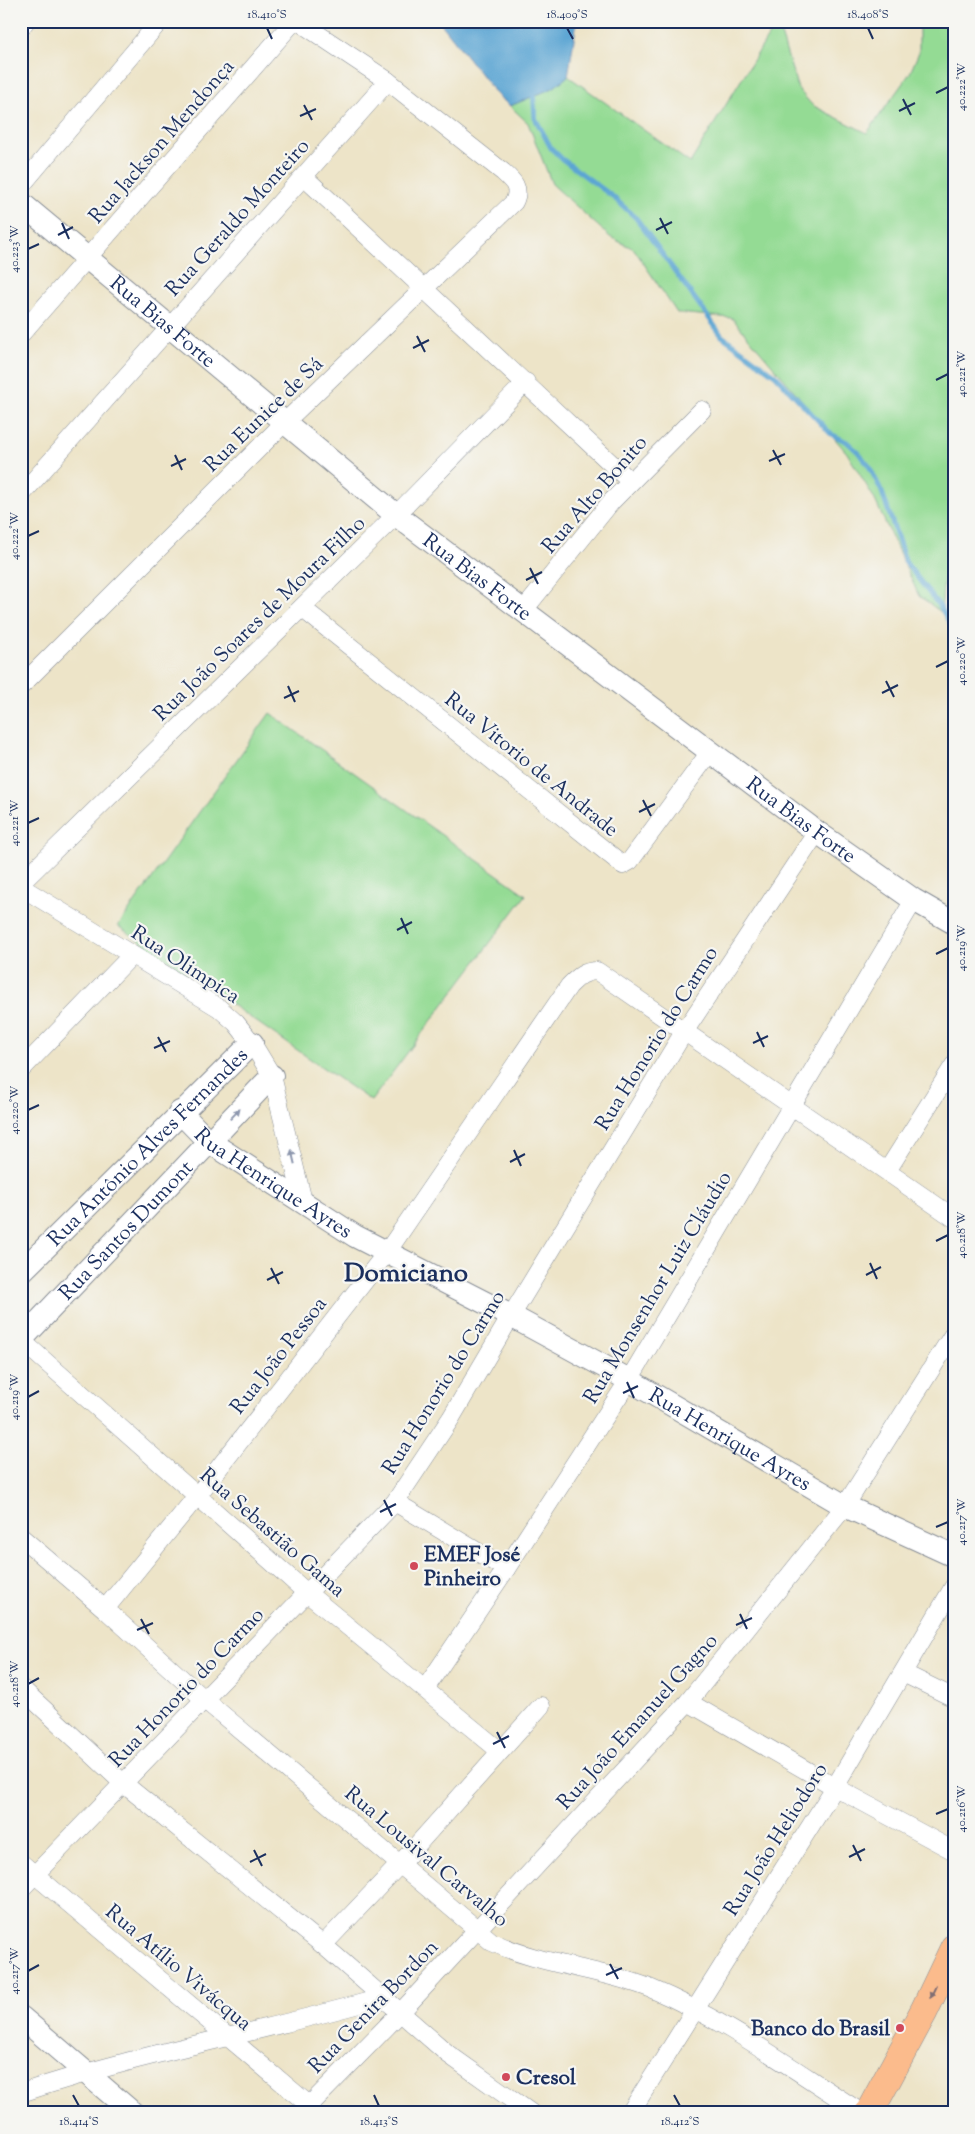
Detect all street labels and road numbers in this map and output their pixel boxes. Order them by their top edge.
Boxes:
street label: Rua Jackson Mendonça [83,53,243,231]
street label: Rua Geraldo Monteiro [159,133,318,304]
street label: Rua Bias Forte [102,270,222,376]
street label: Rua Eunice de Sá [198,350,331,480]
street label: Rua Alto Bonito [536,430,655,561]
street label: Rua João Soares de Moura Filho [148,510,373,729]
street label: Rua Bias Forte [415,527,537,629]
street label: Rua Vitorio de Andrade [437,686,624,845]
street label: Rua Bias Forte [739,771,861,872]
street label: Rua Olimpica [125,919,245,1012]
street label: Rua Honorio do Carmo [589,941,727,1137]
street label: Rua Antônio Alves Fernandes [42,1042,256,1254]
street label: Rua Henrique Ayres [186,1122,357,1247]
street label: Rua Santos Dumont [53,1154,201,1308]
street label: Rua Monsenhor Luiz Cláudio [577,1166,740,1410]
street label: Rua Honorio do Carmo [376,1285,514,1481]
street label: Rua João Pessoa [224,1291,335,1421]
street label: Rua Henrique Ayres [642,1382,816,1500]
street label: Rua Sebastião Gama [192,1462,351,1606]
street label: Rua Honorio do Carmo [103,1602,272,1775]
street label: Rua João Emanuel Gagno [551,1628,726,1817]
street label: Rua João Heliodoro [717,1758,836,1922]
street label: Rua Lousival Carvalho [337,1780,514,1935]
street label: Rua Atílio Vivácqua [98,1898,258,2039]
street label: Rua Genira Bordon [302,1934,446,2081]

